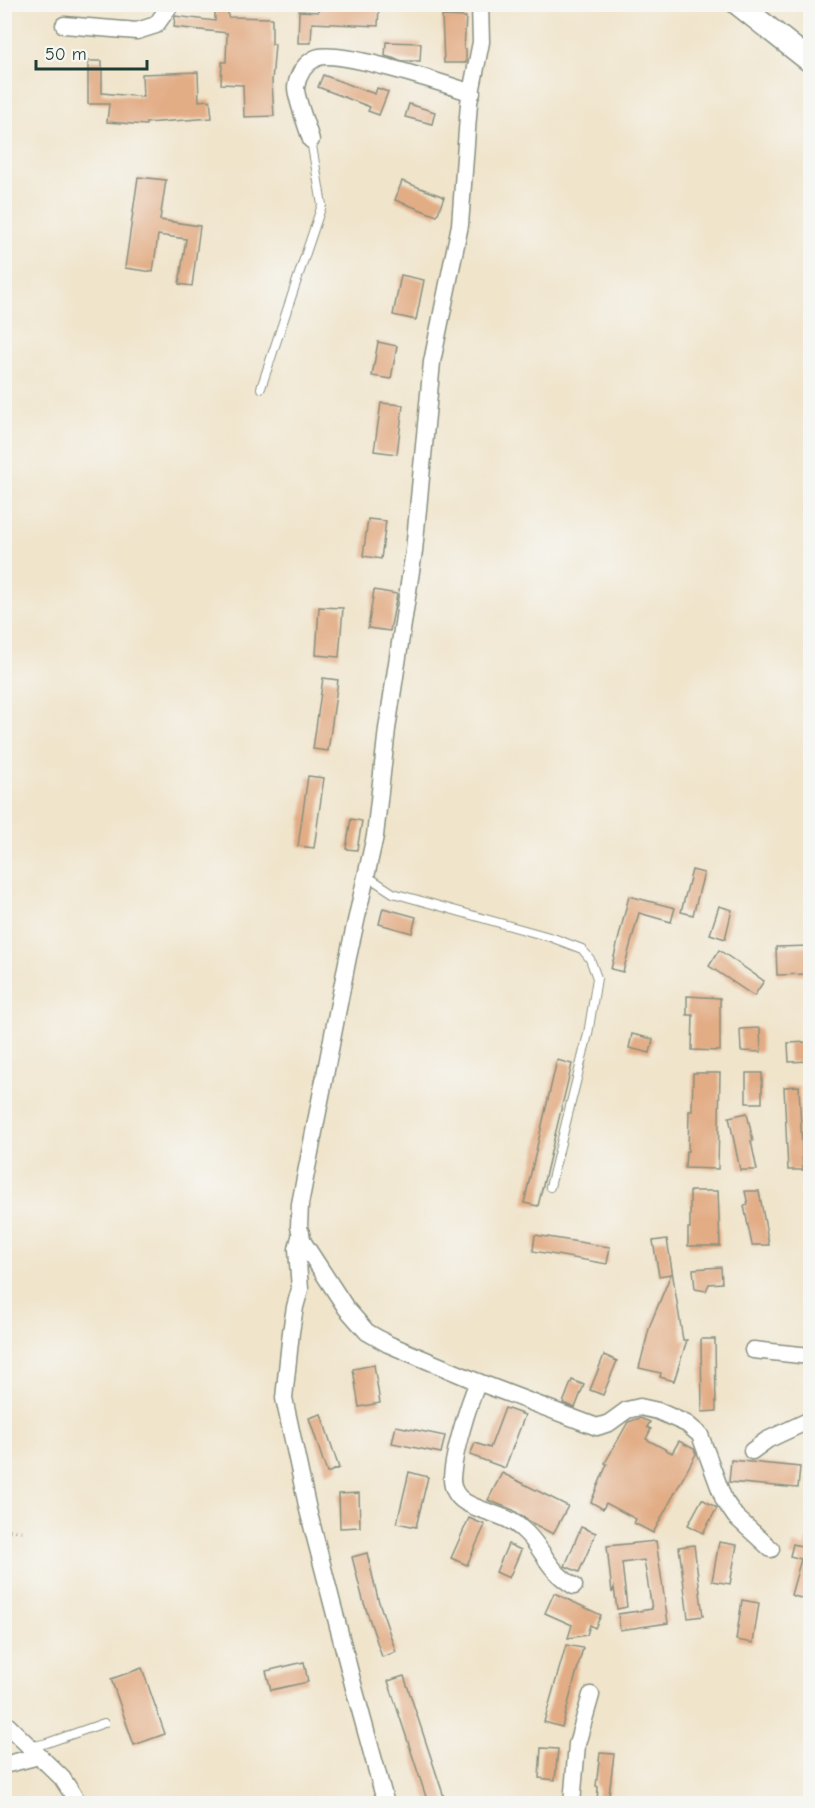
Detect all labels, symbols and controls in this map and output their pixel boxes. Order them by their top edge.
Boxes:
scale bar [36,33,147,71]
text: 50 m [45,44,87,65]

